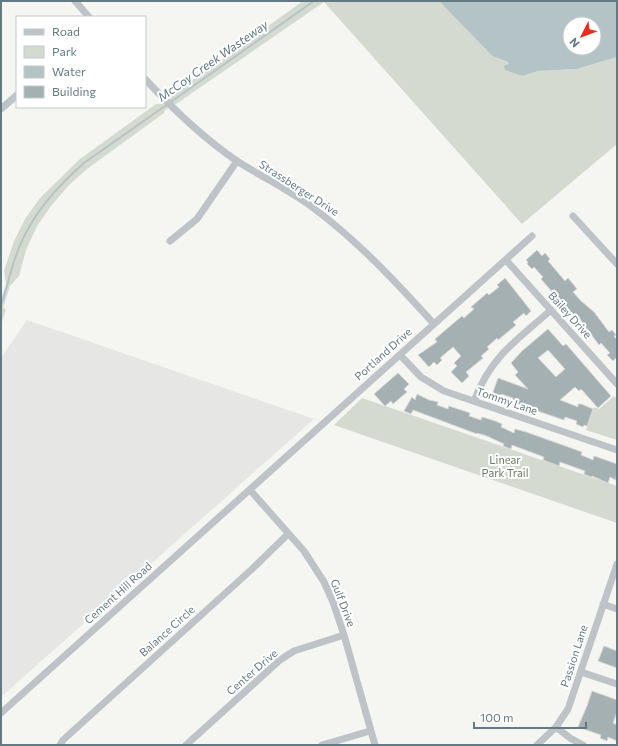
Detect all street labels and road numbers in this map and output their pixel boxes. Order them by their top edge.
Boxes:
street label: Strassberger Drive [257,157,342,218]
street label: Bailey Drive [546,289,595,341]
street label: Portland Drive [352,325,414,383]
street label: Tommy Lane [475,384,540,417]
street label: Cement Hill Road [81,559,154,626]
street label: Gulf Drive [328,577,359,629]
street label: Balance Circle [136,602,197,659]
street label: Passion Lane [557,623,590,689]
street label: Center Drive [224,646,280,697]

